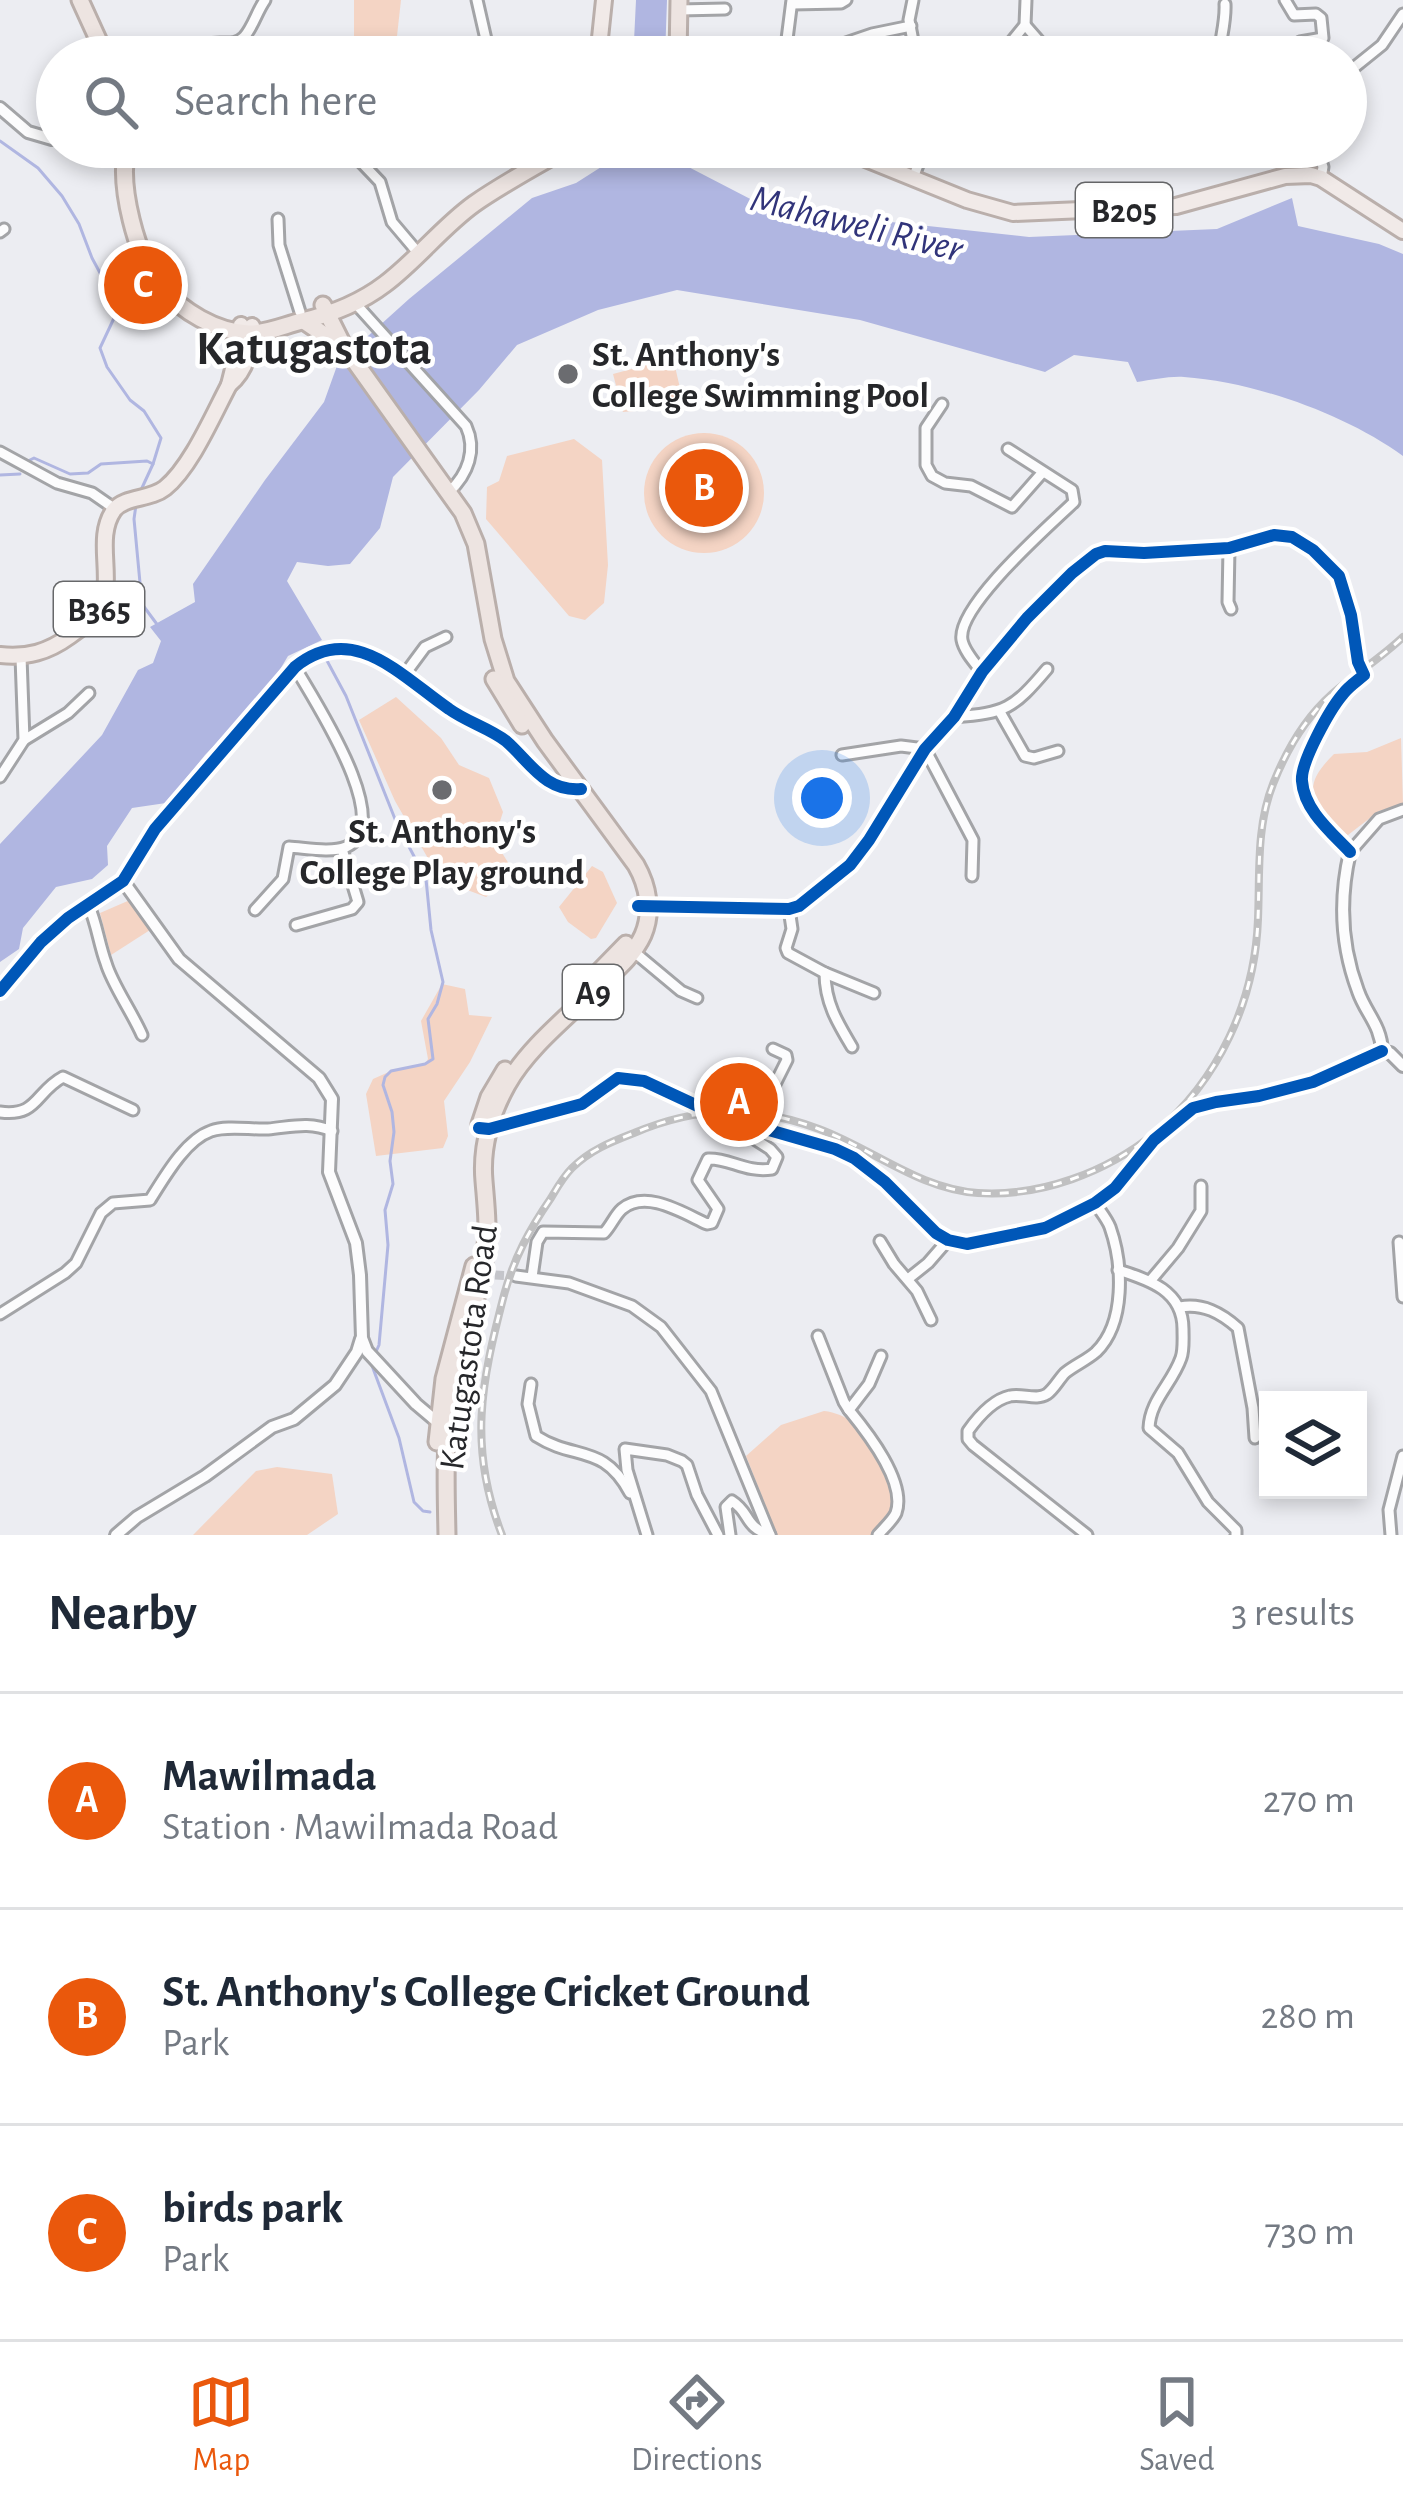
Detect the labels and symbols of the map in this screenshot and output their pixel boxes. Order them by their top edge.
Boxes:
water label: Mahaweli River [746,179,968,270]
road number: B205 [1076,183,1172,237]
pin: C [104,240,182,330]
district label: Katugastota [196,326,432,374]
place label: St. Anthony's College Swimming Pool [592,337,929,414]
marker: St. Anthony's College Swimming Pool [555,361,581,387]
pin: B [665,443,743,533]
road number: B365 [54,582,144,636]
your location [792,768,852,828]
marker: St. Anthony's College Play ground [429,777,455,803]
place label: St. Anthony's College Play ground [300,814,584,891]
road number: A9 [563,965,623,1019]
pin: A [700,1057,778,1147]
street label: Katugastota Road [434,1222,504,1472]

